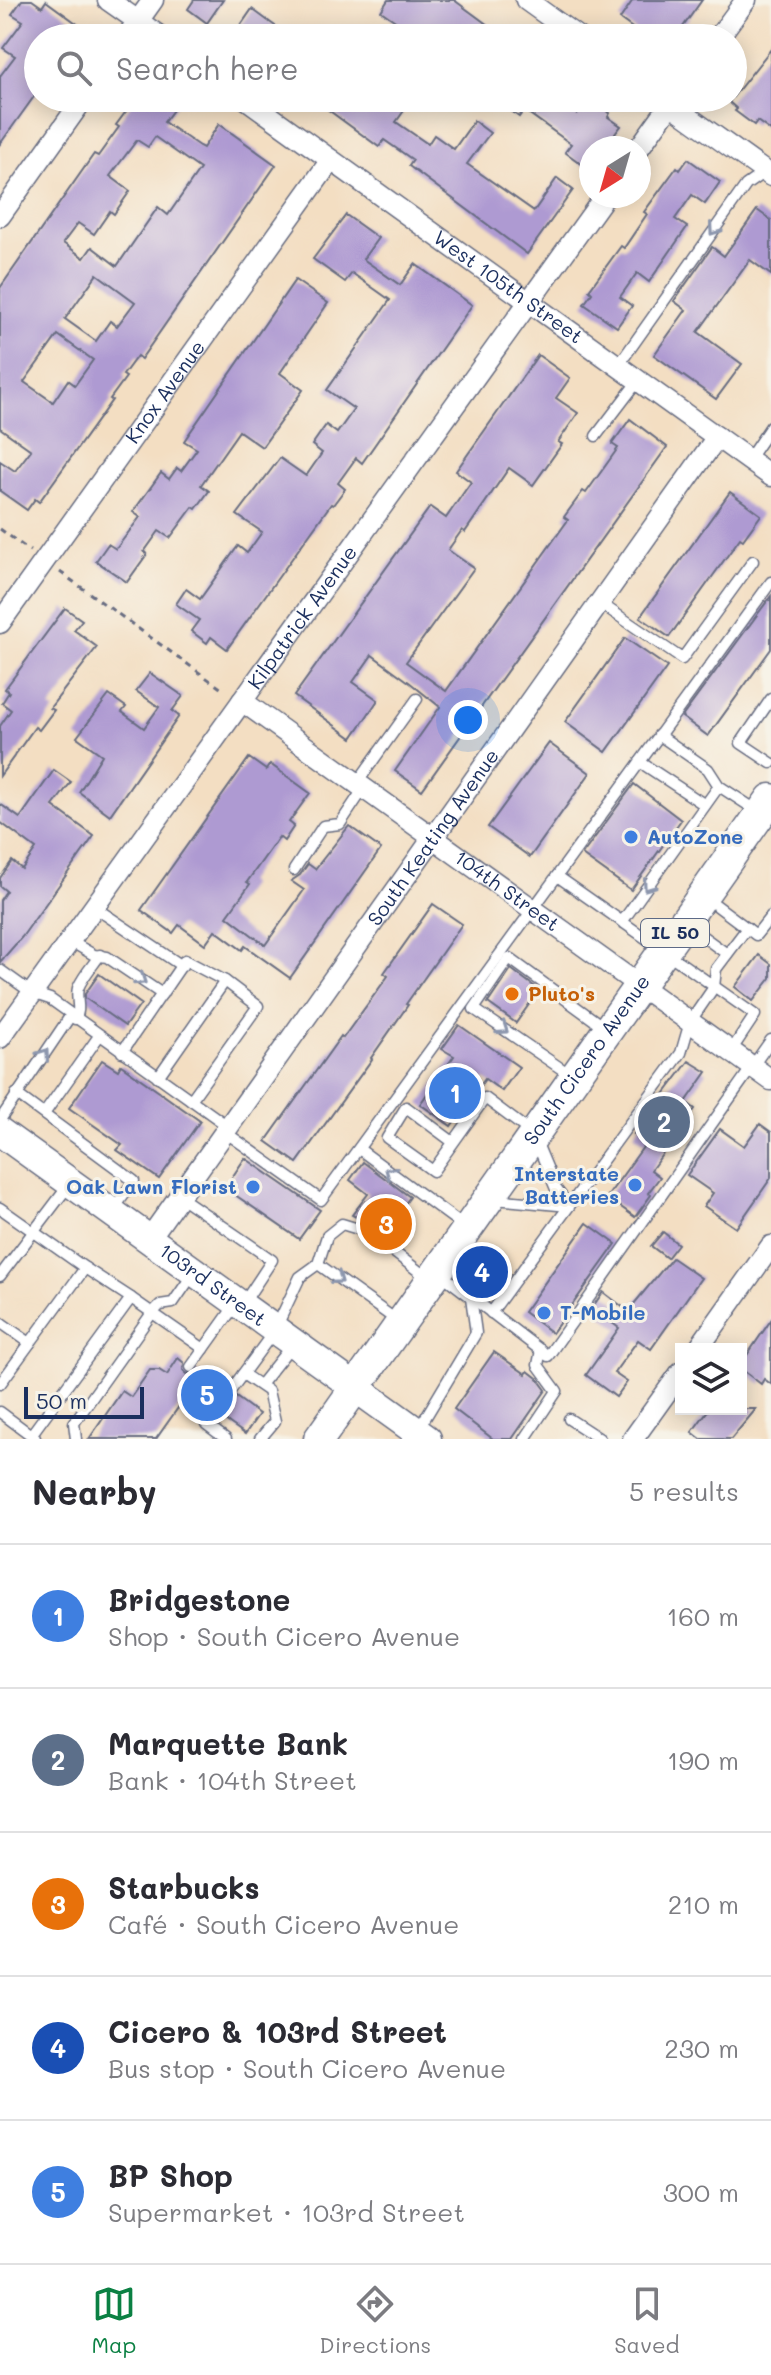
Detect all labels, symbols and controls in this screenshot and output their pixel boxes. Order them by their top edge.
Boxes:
search box [24,24,747,112]
icon: search [52,46,96,90]
text: Search here [116,48,299,88]
north arrow [579,136,651,208]
one-way arrow [709,221,724,235]
street label: West 105th Street [429,224,589,349]
street label: Knox Avenue [119,335,210,448]
street label: Kilpatrick Avenue [241,540,362,694]
your location [448,700,488,740]
street label: South Keating Avenue [361,743,504,930]
place label: AutoZone [647,823,743,849]
marker: AutoZone [622,828,640,846]
street label: 104th Street [450,844,565,937]
one-way arrow [643,878,657,892]
road number: IL 50 [641,919,709,947]
street label: South Cicero Avenue [517,969,655,1150]
one-way arrow [132,970,146,985]
place label: Pluto's [528,980,595,1006]
marker: Pluto's [503,985,521,1003]
one-way arrow [494,1019,509,1034]
one-way arrow [34,1049,49,1063]
pin: 1 [429,1063,481,1123]
pin: 2 [638,1092,690,1152]
place label: Interstate Batteries [514,1160,619,1209]
one-way arrow [385,1167,399,1182]
place label: Oak Lawn Florist [66,1173,237,1199]
marker: Interstate Batteries [626,1176,644,1194]
marker: Oak Lawn Florist [244,1178,262,1196]
pin: 3 [360,1194,412,1254]
street label: 103rd Street [155,1237,272,1331]
pin: 4 [456,1242,508,1302]
one-way arrow [330,1269,344,1283]
place label: T-Mobile [560,1299,645,1325]
marker: T-Mobile [535,1304,553,1322]
map controls [675,1343,747,1415]
button: layers [675,1343,747,1415]
pin: 5 [181,1365,233,1425]
scale bar [24,1383,144,1419]
text: 50 m [36,1386,87,1415]
text: Nearby [32,1469,157,1514]
text: 5 results [629,1474,739,1508]
text: Bridgestone [108,1579,291,1619]
text: 1 [52,1599,64,1633]
text: 160 m [667,1599,739,1633]
text: Shop · South Cicero Avenue [108,1619,460,1653]
text: Marquette Bank [108,1723,348,1763]
text: 2 [51,1743,65,1777]
text: 190 m [667,1743,739,1777]
text: Bank · 104th Street [108,1763,357,1797]
text: Starbucks [108,1867,260,1907]
text: 3 [50,1887,66,1921]
text: 210 m [668,1887,739,1921]
text: Café · South Cicero Avenue [108,1907,459,1941]
text: Cicero & 103rd Street [108,2011,447,2051]
text: 4 [50,2031,66,2065]
text: 230 m [664,2031,739,2065]
text: Bus stop · South Cicero Avenue [108,2051,506,2085]
text: BP Shop [108,2155,233,2195]
text: 5 [50,2175,66,2209]
text: 300 m [663,2175,739,2209]
text: Supermarket · 103rd Street [108,2195,465,2229]
tab: Map [92,2282,136,2359]
tab: Directions [319,2282,431,2359]
tab: Saved [614,2282,679,2359]

